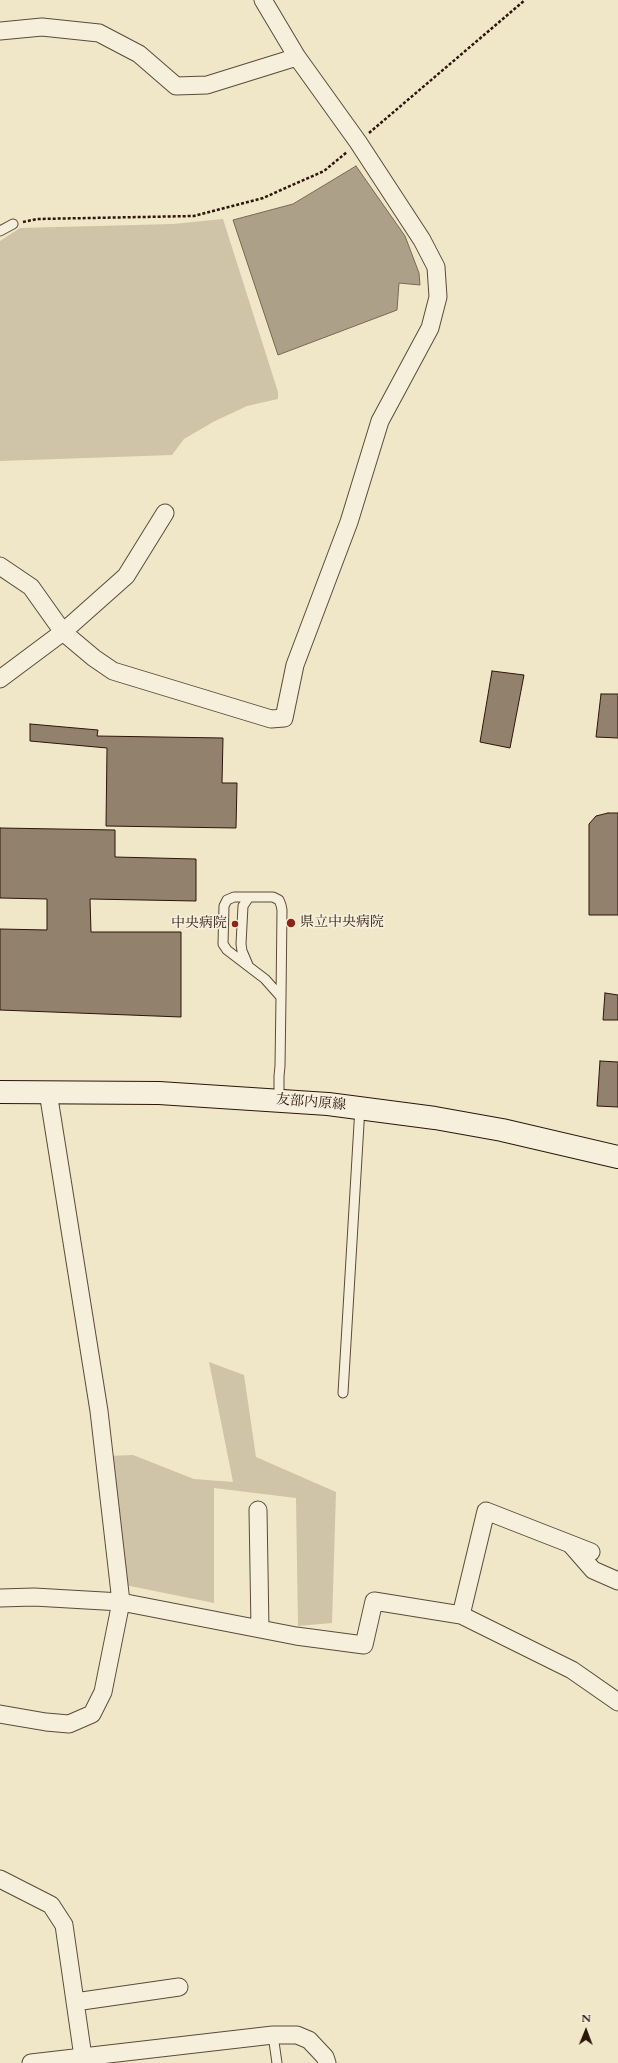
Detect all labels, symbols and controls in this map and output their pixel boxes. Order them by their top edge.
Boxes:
place label: 県立中央病院 [300,915,384,931]
place label: 中央病院 [171,916,227,932]
marker: 県立中央病院 [285,917,297,929]
marker: 中央病院 [230,919,240,929]
street label: 友部内原線 [275,1092,347,1114]
north arrow [566,2011,606,2051]
text: N [581,2011,591,2026]

